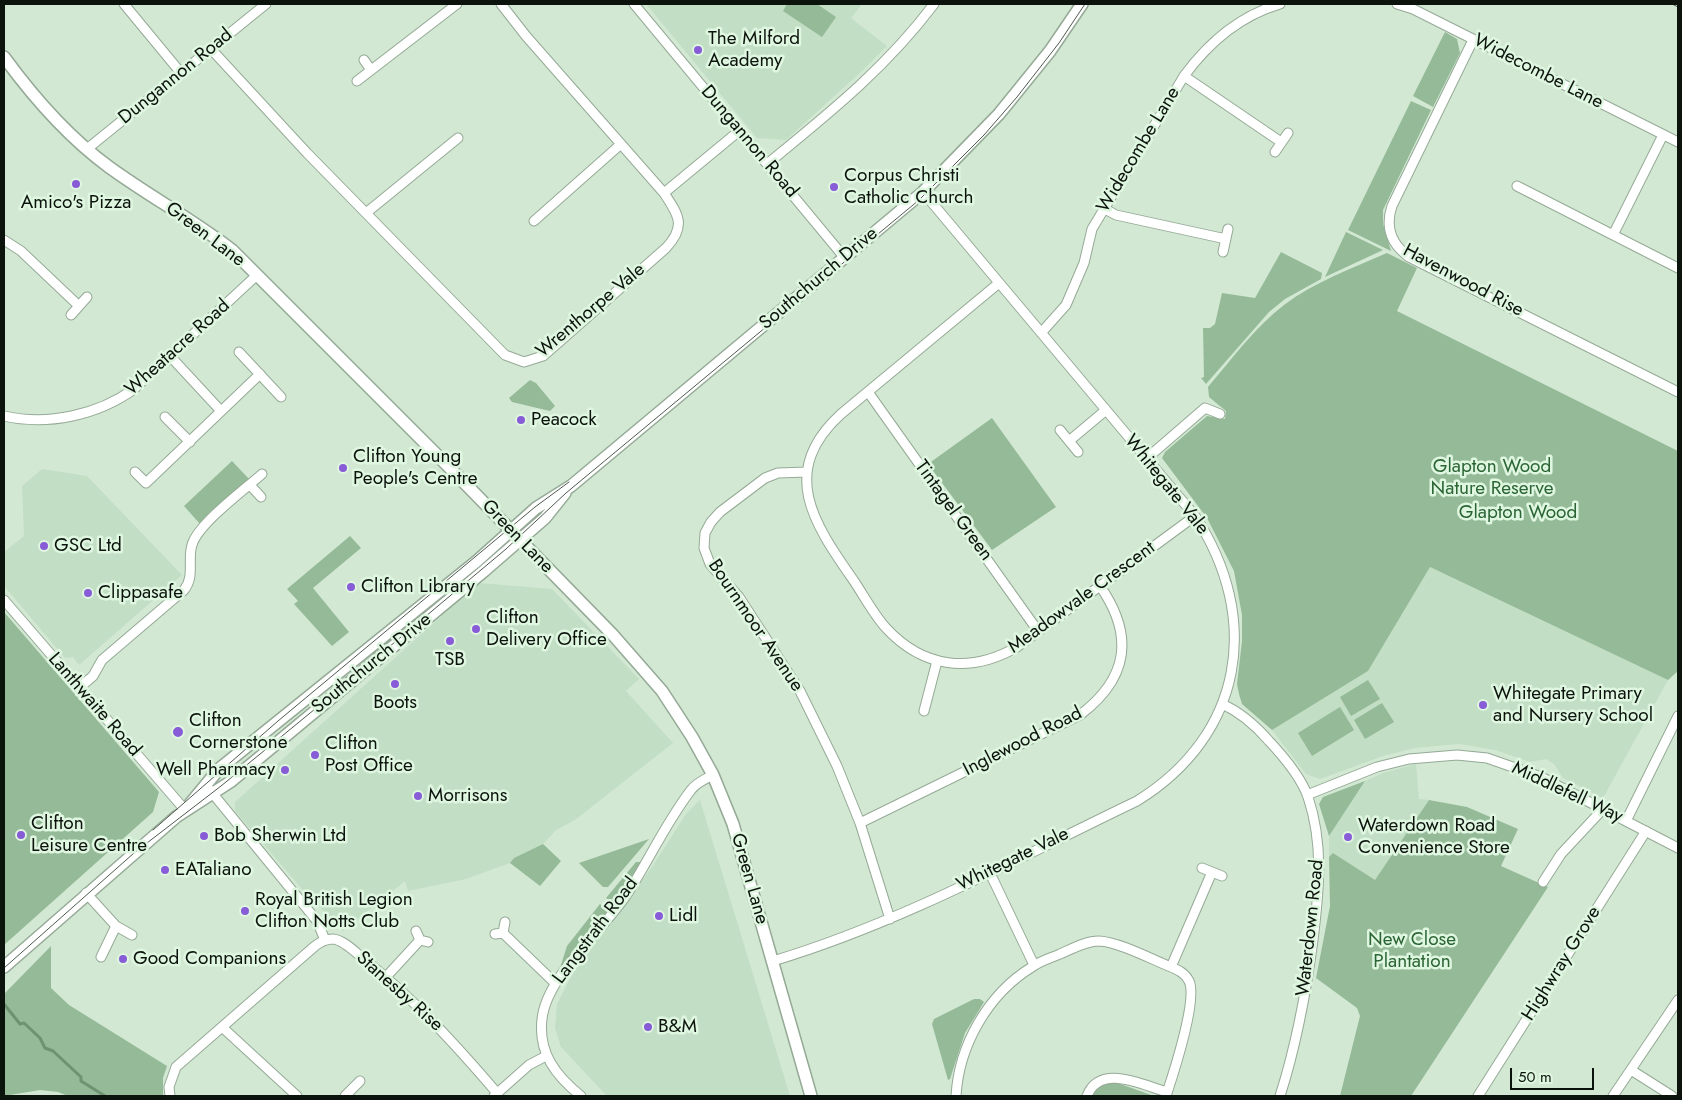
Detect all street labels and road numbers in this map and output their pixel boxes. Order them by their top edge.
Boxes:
street label: Dungannon Road [114,24,238,130]
street label: Widecombe Lane [1469,30,1607,114]
street label: Dungannon Road [695,81,803,203]
street label: Widecombe Lane [1093,83,1185,217]
street label: Green Lane [161,198,249,272]
street label: Southchurch Drive [755,223,883,335]
street label: Havenwood Rise [1399,240,1527,322]
street label: Wrenthorpe Vale [532,259,650,363]
street label: Wheatacre Road [121,295,235,401]
street label: Whitegate Vale [1119,430,1213,540]
street label: Tintagel Green [909,456,997,566]
street label: Green Lane [476,495,558,579]
street label: Meadowvale Crescent [1004,537,1160,659]
street label: Bournmoor Avenue [702,556,808,696]
street label: Southchurch Drive [307,609,437,719]
street label: Lanthwaite Road [43,648,145,762]
street label: Inglewood Road [960,702,1086,782]
street label: Middlefell Way [1508,757,1626,829]
street label: Whitegate Vale [953,823,1073,897]
street label: Green Lane [725,831,773,927]
street label: Waterdown Road [1292,858,1330,998]
street label: Langstrath Road [549,873,643,989]
street label: Highwray Grove [1518,903,1606,1025]
street label: Stanesby Rise [351,947,447,1037]

